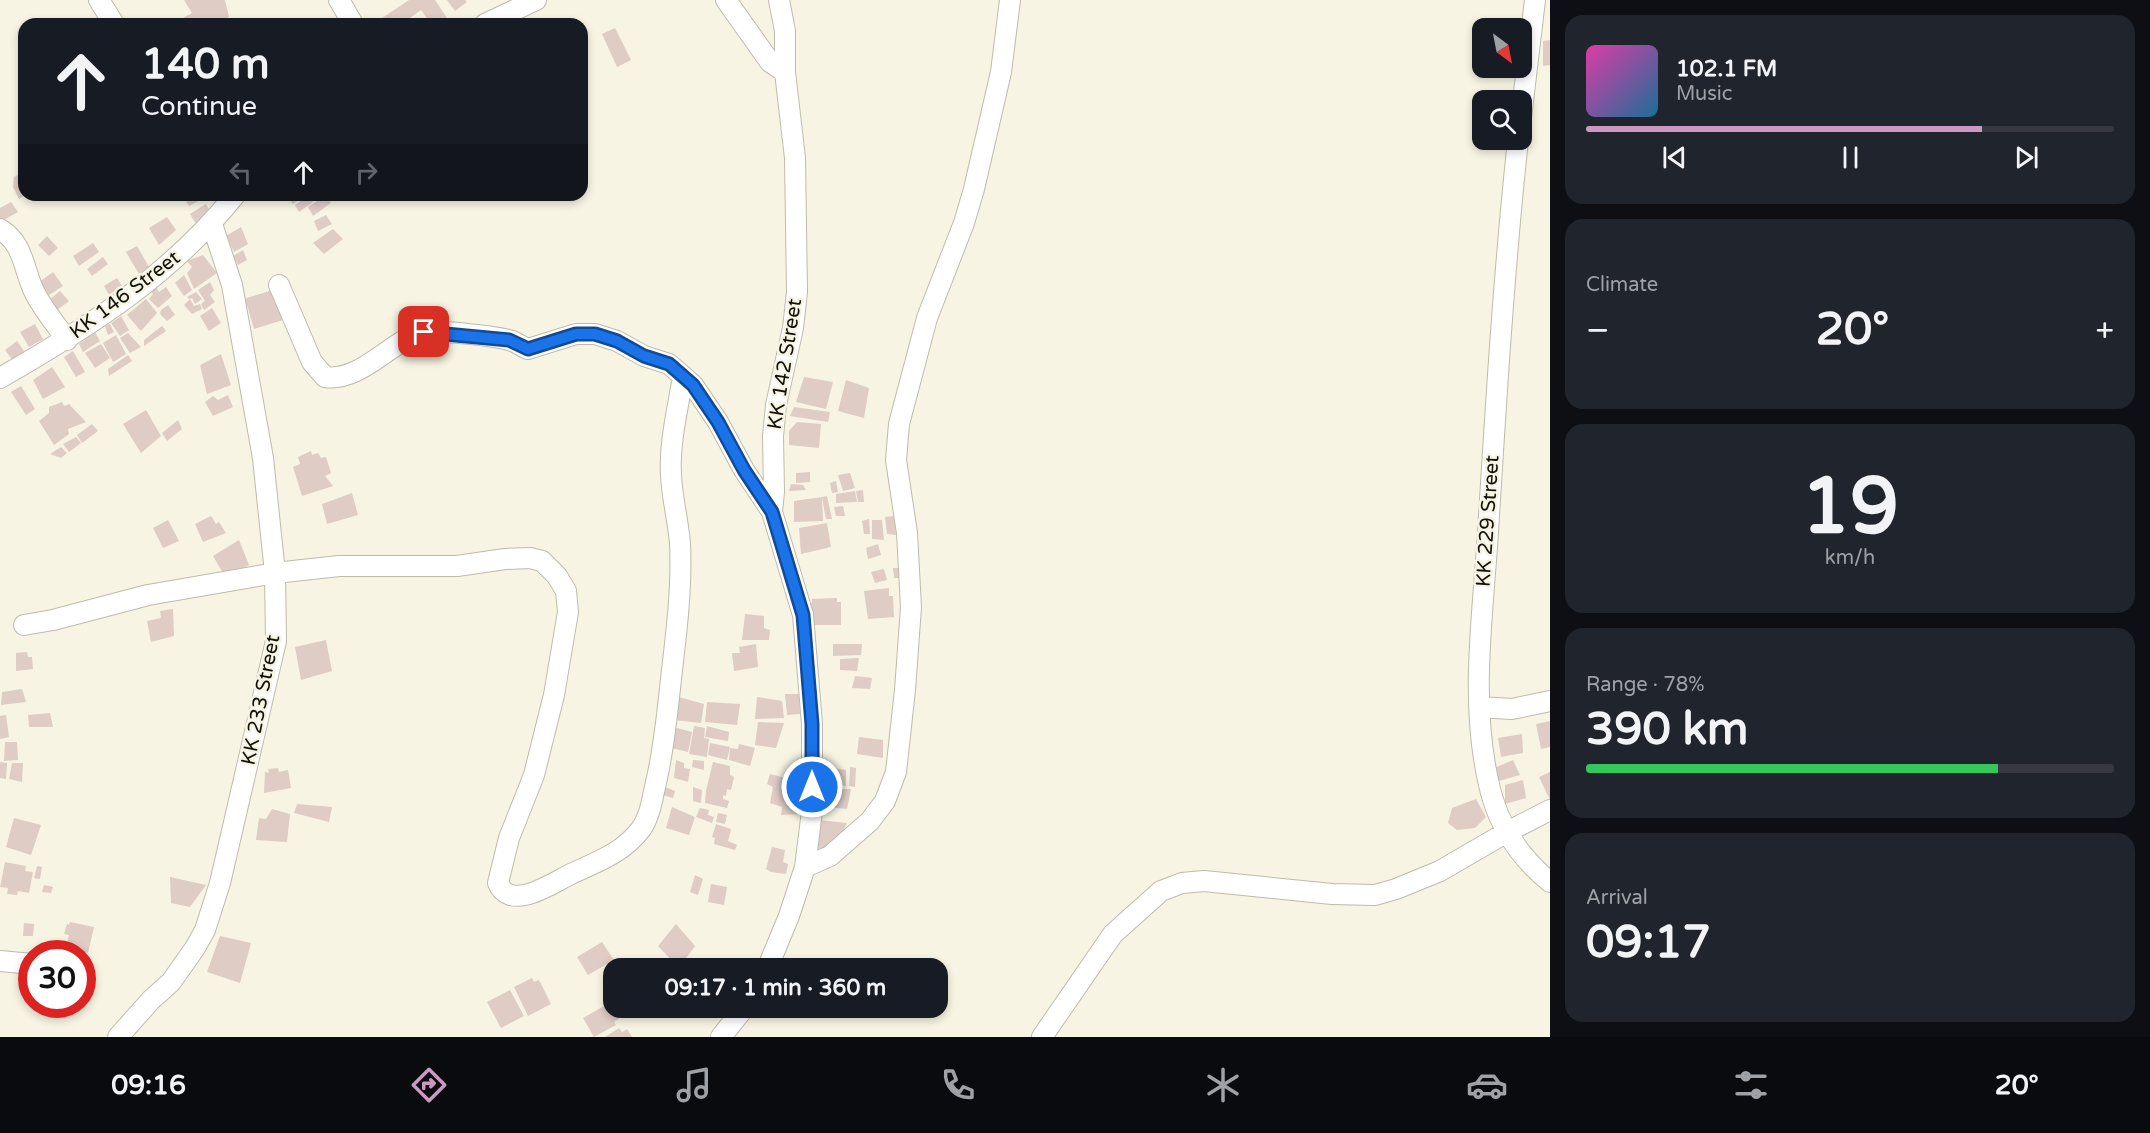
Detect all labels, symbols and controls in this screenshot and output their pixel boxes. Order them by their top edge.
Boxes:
north arrow [1472,18,1532,78]
map controls [1472,18,1532,150]
text: 140 m [141,39,270,90]
icon: ahead [42,42,120,120]
text: 102.1 FM [1676,56,1777,82]
text: Music [1676,82,1732,106]
text: Continue [141,90,257,123]
button: search [1472,90,1532,150]
icon: previous [1658,141,1691,174]
icon: pause [1834,141,1867,174]
icon: next [2010,141,2043,174]
icon: left [224,156,257,189]
icon: ahead [287,156,320,189]
icon: right [350,156,383,189]
street label: KK 146 Street [65,245,185,344]
text: Climate [1586,273,1658,297]
street label: KK 142 Street [763,297,807,431]
text: 20° [1816,303,1889,357]
pin [398,306,449,357]
text: − [1586,311,1610,350]
text: + [2095,311,2114,350]
icon: arrive [407,315,440,348]
street label: KK 229 Street [1471,454,1505,588]
text: 19 [1801,460,1899,554]
text: km/h [1825,546,1875,570]
street label: KK 233 Street [237,633,285,767]
text: Range · 78% [1586,673,1705,697]
text: 390 km [1586,703,1748,757]
position arrow [780,755,844,819]
text: Arrival [1586,886,1648,910]
text: 09:17 [1586,916,1711,970]
speed limit sign: 30 [18,940,96,1018]
text: 09:17 · 1 min · 360 m [665,975,886,1001]
icon: directions [408,1064,450,1106]
icon: music [673,1064,715,1106]
icon: phone [937,1064,979,1106]
icon: climate [1202,1064,1244,1106]
icon: car [1466,1064,1508,1106]
icon: filters [1730,1064,1772,1106]
text: 09:16 [111,1069,186,1102]
text: 20° [1995,1069,2039,1102]

